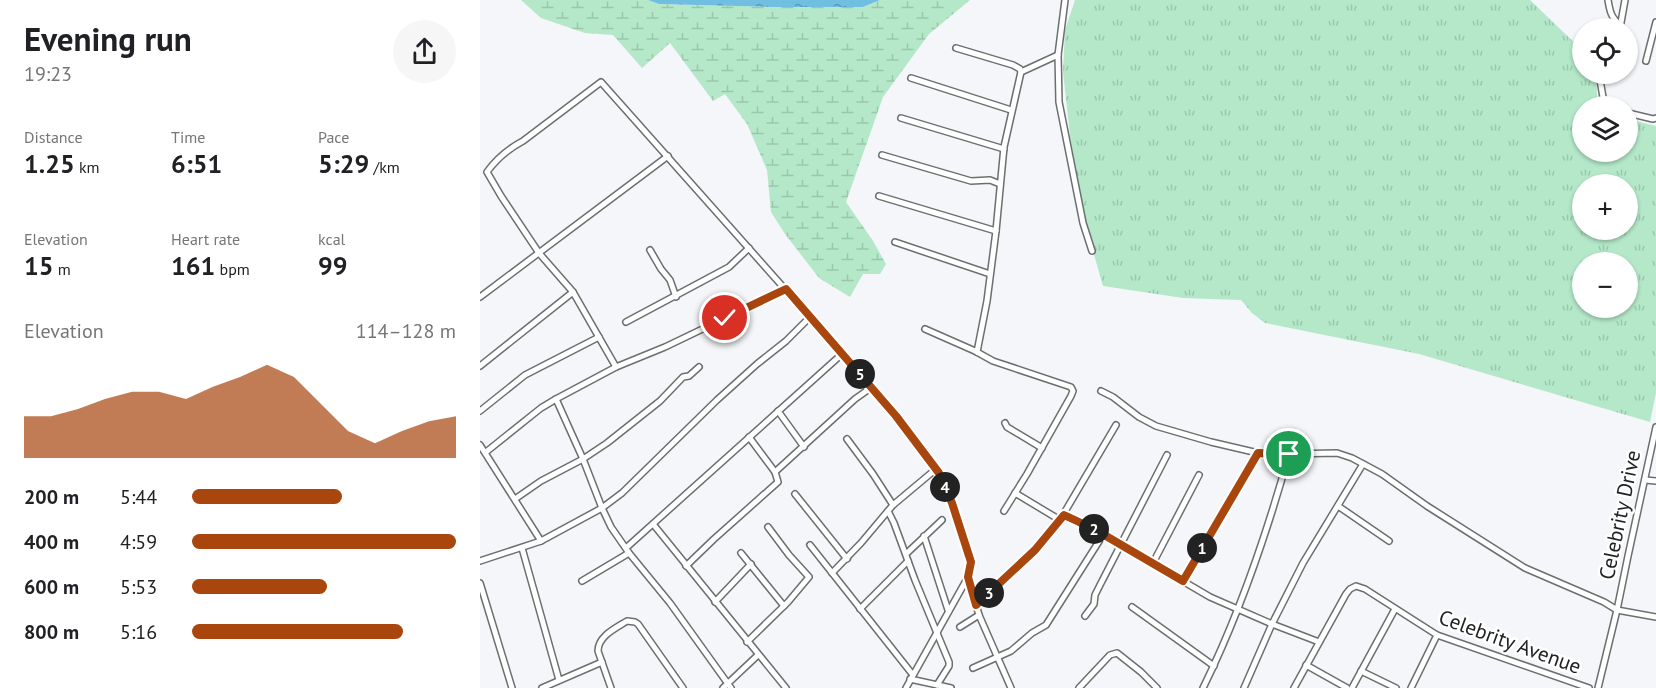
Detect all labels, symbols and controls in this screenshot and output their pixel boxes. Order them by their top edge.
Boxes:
text: Evening run [24,17,192,60]
map controls [1572,18,1638,318]
button: locate [1572,18,1638,84]
button: share [393,20,456,83]
text: 19:23 [24,61,72,87]
button: layers [1572,96,1638,162]
text: Distance [24,127,83,147]
text: Time [171,127,205,147]
text: Pace [318,127,349,147]
text: 1.25 [24,147,75,180]
text: 6:51 [171,147,222,180]
text: 5:29 [318,147,369,180]
text: km [75,157,100,177]
text: /km [369,157,400,177]
button: + [1572,174,1638,240]
text: Elevation [24,229,88,249]
text: Heart rate [171,229,240,249]
text: kcal [318,229,345,249]
text: 15 [24,249,53,282]
text: 161 [171,249,215,282]
text: 99 [318,249,347,282]
button: − [1572,252,1638,318]
text: m [53,259,71,279]
text: bpm [215,259,250,279]
pin [699,292,750,343]
icon: check [708,301,741,334]
text: Elevation [24,318,104,344]
text: 114–128 m [356,318,456,344]
pin: 5 [845,359,875,389]
text: 5 [855,364,865,384]
pin [1263,428,1314,479]
icon: arrive [1272,437,1305,470]
street label: Celebrity Drive [1593,448,1646,582]
pin: 4 [930,472,960,502]
text: 4 [940,477,950,497]
text: 200 m [24,484,79,510]
text: 5:44 [120,484,157,510]
pin: 2 [1079,514,1109,544]
text: 2 [1089,519,1099,539]
text: 400 m [24,529,79,555]
text: 4:59 [120,529,157,555]
pin: 1 [1187,533,1217,563]
text: 1 [1197,538,1207,558]
text: 600 m [24,574,79,600]
text: 5:53 [120,574,157,600]
pin: 3 [974,578,1004,608]
text: 3 [984,583,994,603]
street label: Celebrity Avenue [1435,603,1585,680]
text: 800 m [24,619,79,645]
text: 5:16 [120,619,157,645]

